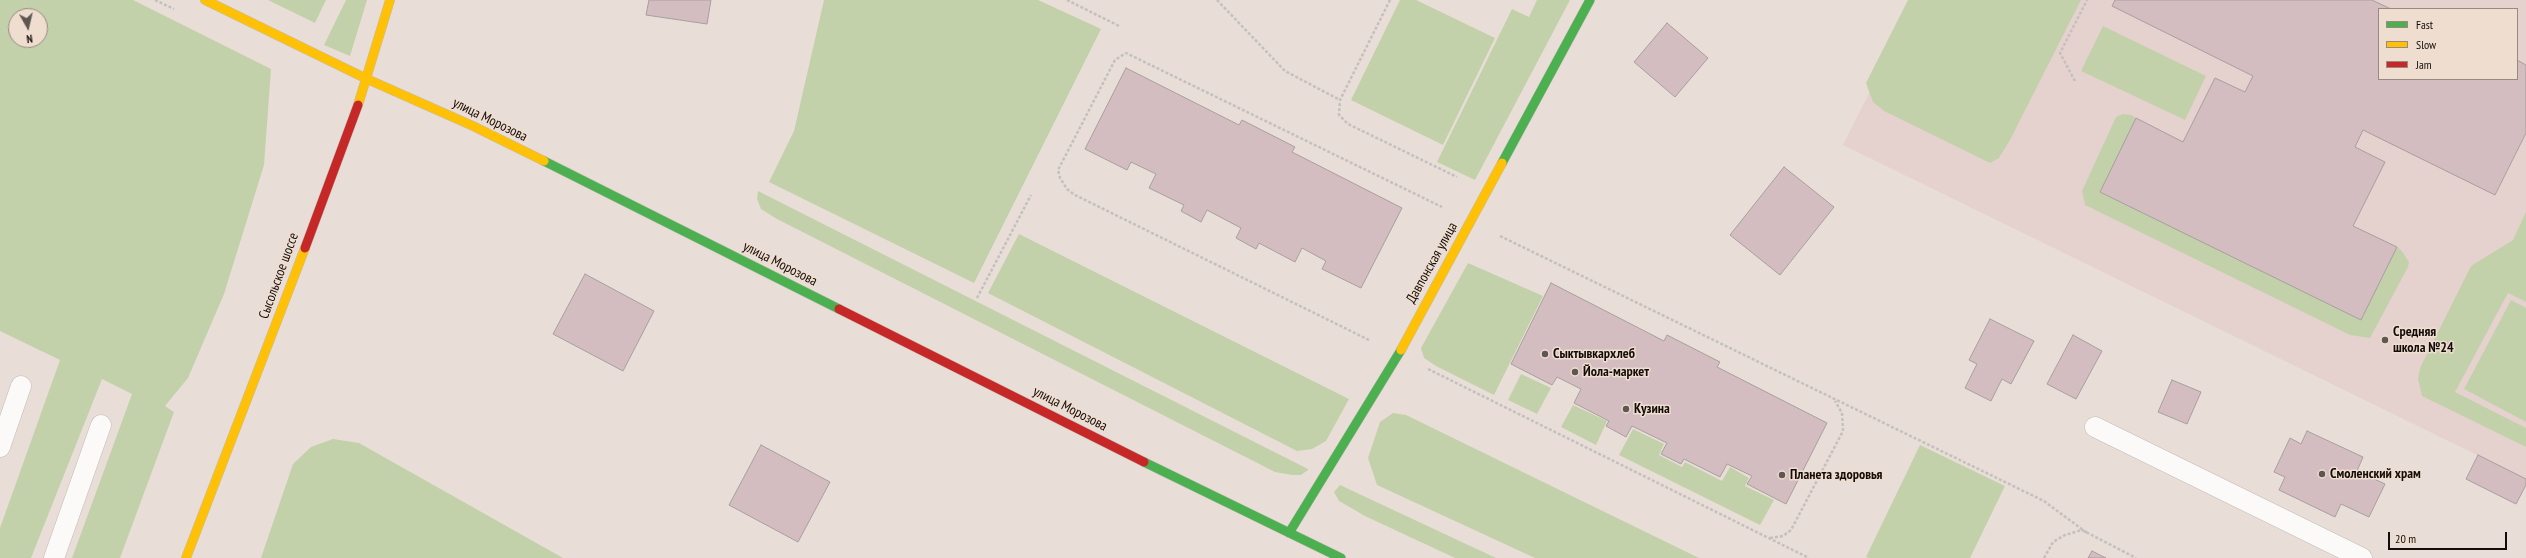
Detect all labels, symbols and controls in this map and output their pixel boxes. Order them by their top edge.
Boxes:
north arrow [8,8,48,48]
legend [2378,8,2518,80]
text: Fast [2416,17,2433,32]
text: N [26,32,33,46]
text: Slow [2416,37,2436,52]
text: Jam [2416,57,2432,72]
street label: улица Морозова [450,95,530,145]
street label: Давпонская улица [1403,220,1461,306]
street label: Сысольское шоссе [256,231,302,321]
street label: улица Морозова [740,238,820,290]
place label: Средняя школа №24 [2393,324,2454,356]
marker: Средняя школа №24 [2380,335,2390,345]
place label: Сыктывкархлеб [1553,346,1635,362]
marker: Сыктывкархлеб [1540,349,1550,359]
place label: Йола-маркет [1583,364,1649,380]
marker: Йола-маркет [1570,367,1580,377]
street label: улица Морозова [1030,383,1110,435]
place label: Кузина [1634,401,1670,417]
marker: Кузина [1621,404,1631,414]
place label: Смоленский храм [2330,466,2421,482]
place label: Планета здоровья [1790,467,1882,483]
marker: Смоленский храм [2317,469,2327,479]
marker: Планета здоровья [1777,470,1787,480]
scale bar [2390,524,2509,550]
text: 20 m [2395,531,2416,546]

